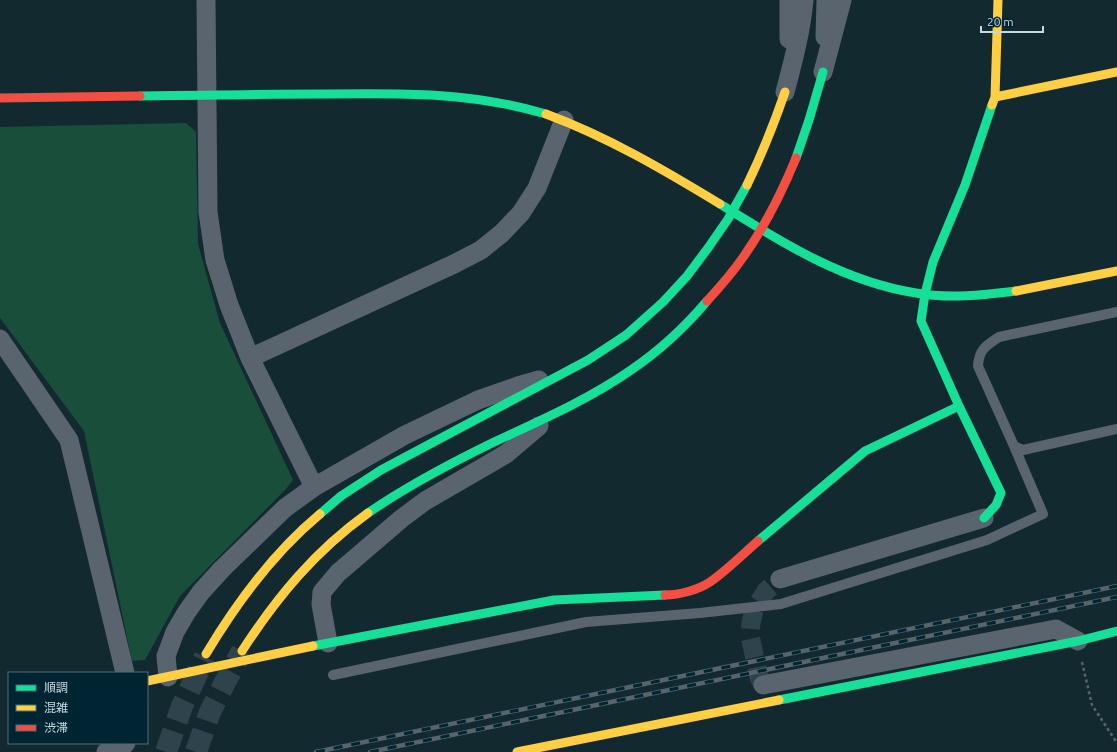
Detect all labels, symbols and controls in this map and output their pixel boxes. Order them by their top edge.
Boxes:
scale bar [981,8,1043,34]
text: 20 m [987,15,1014,28]
legend [8,672,148,744]
text: 順調 [44,681,68,694]
text: 混雑 [44,701,68,714]
text: 渋滞 [44,721,68,734]

